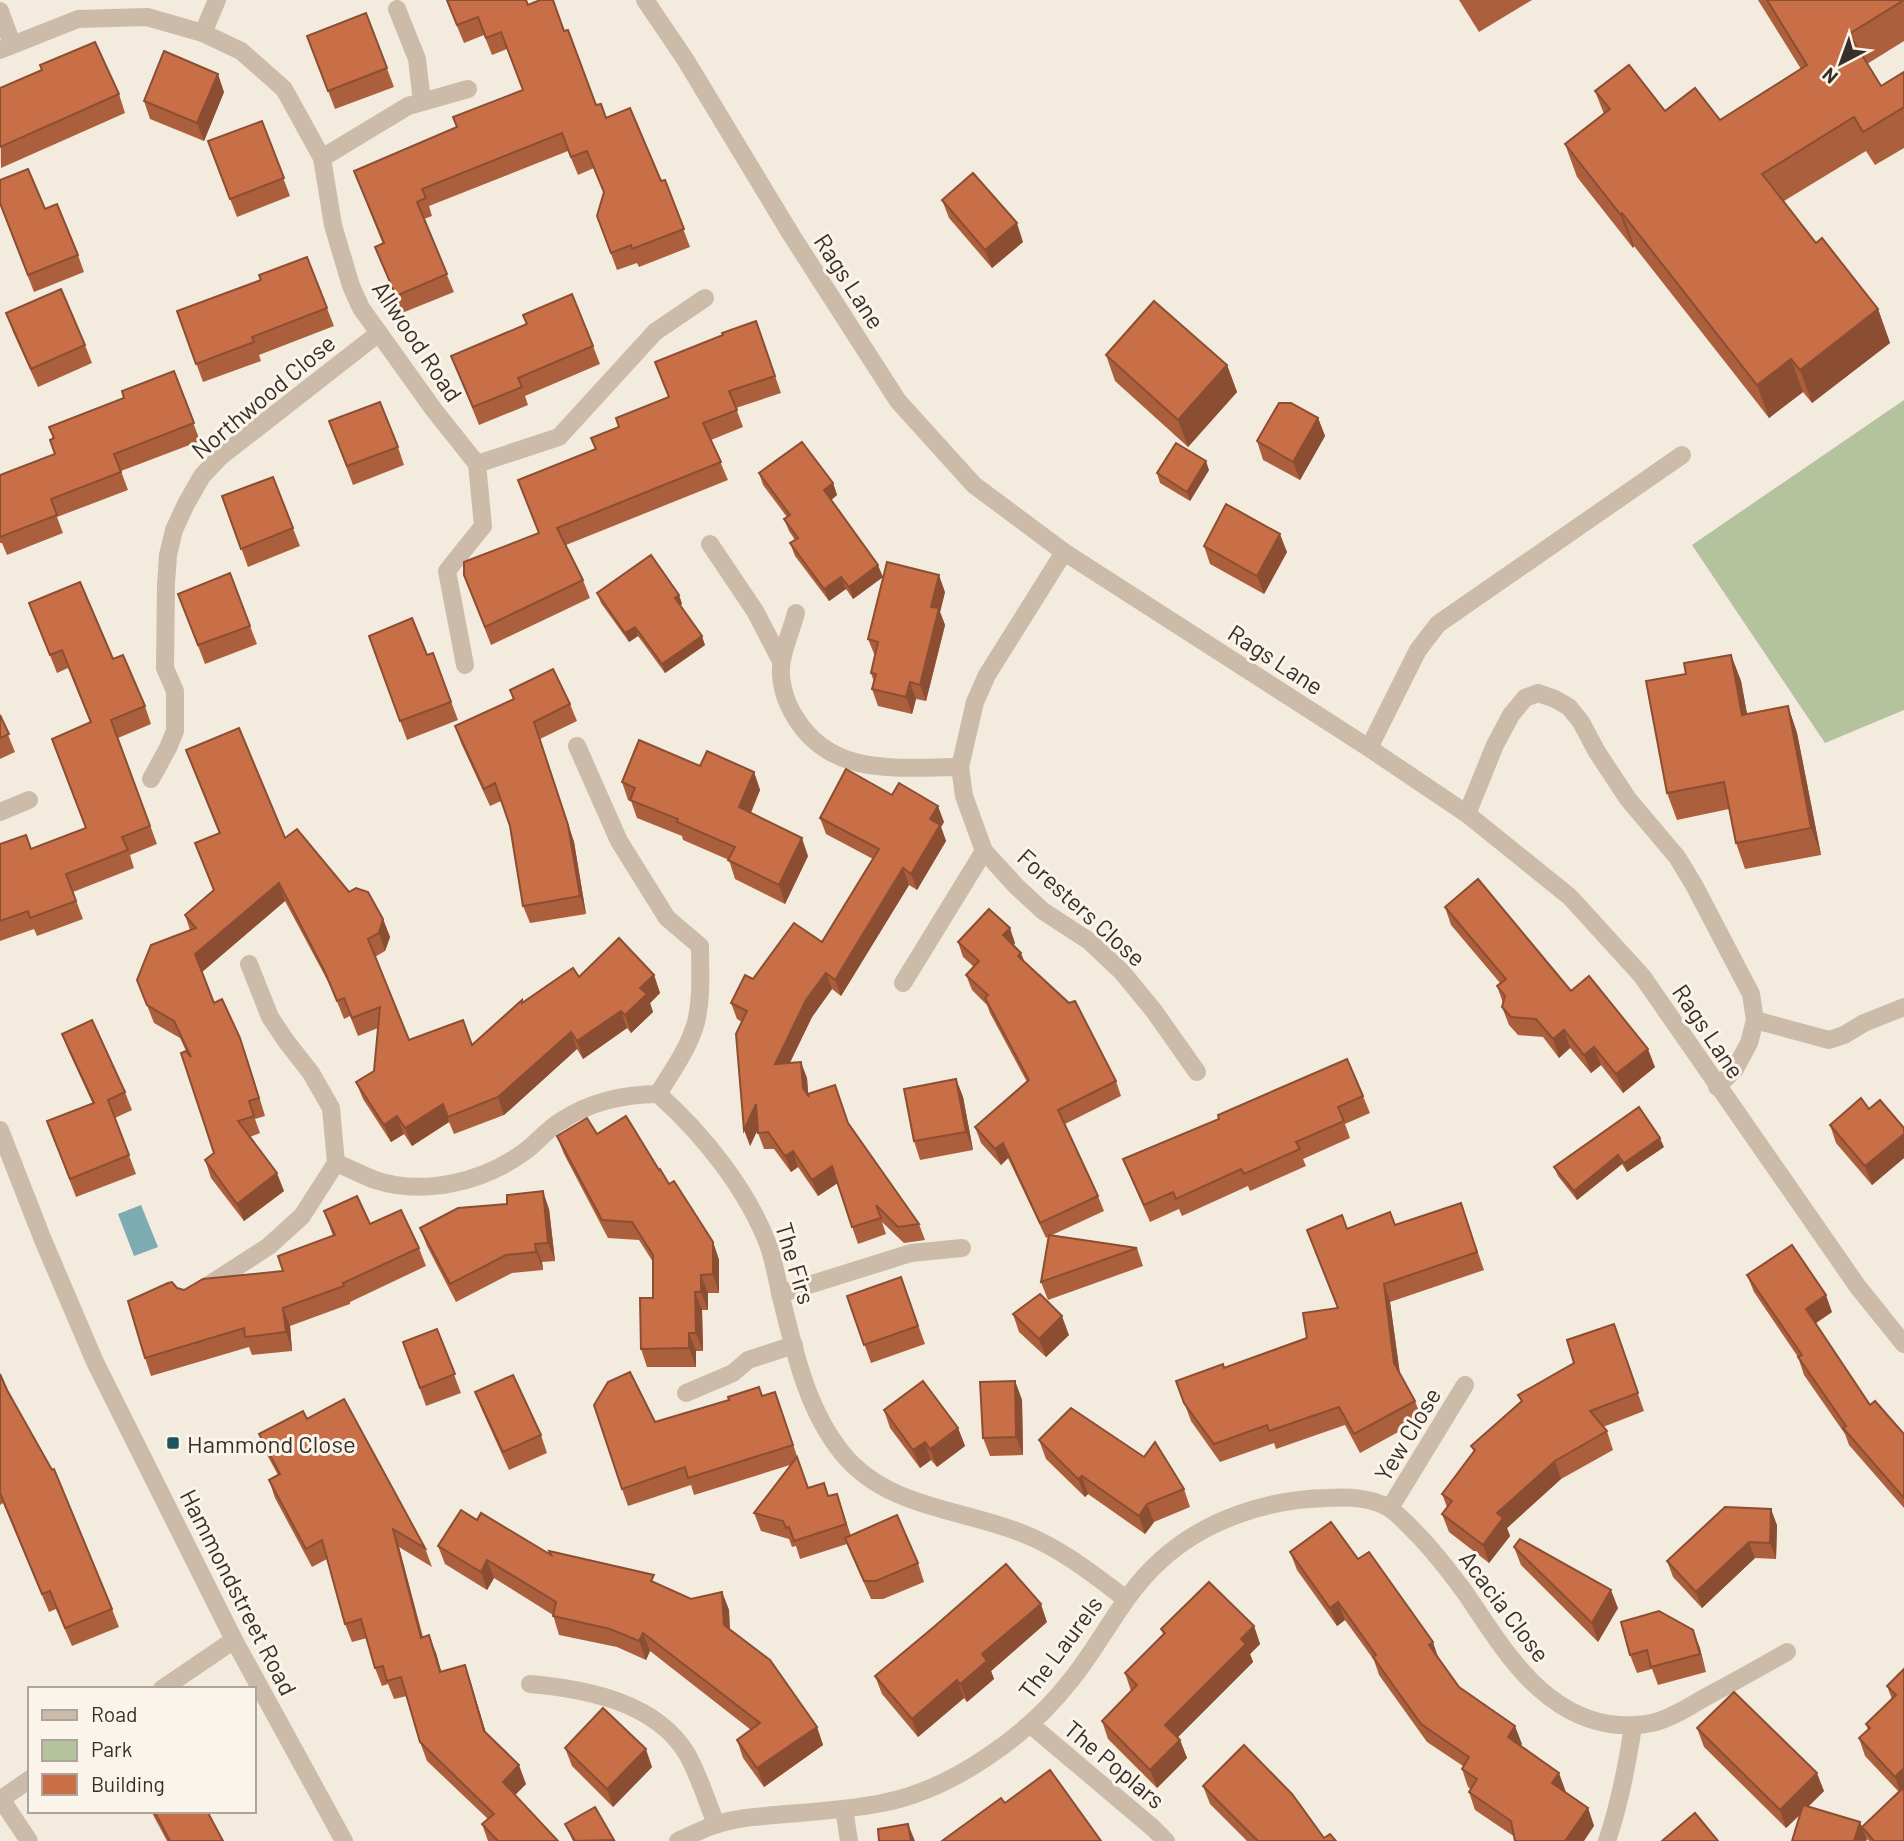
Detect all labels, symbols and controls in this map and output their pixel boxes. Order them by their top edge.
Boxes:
north arrow [1806,28,1876,98]
text: N [1817,63,1842,89]
street label: Rags Lane [809,228,891,334]
street label: Allwood Road [367,275,469,407]
street label: Northwood Close [185,328,341,464]
street label: Rags Lane [1223,618,1329,700]
street label: Foresters Close [1012,842,1152,972]
street label: Rags Lane [1667,978,1751,1084]
street label: The Firs [770,1219,822,1307]
street label: Yew Close [1368,1382,1446,1486]
place label: Hammond Close [187,1429,356,1458]
marker: Hammond Close [165,1435,181,1451]
street label: Hammondstreet Road [174,1484,304,1700]
street label: Acacia Close [1454,1544,1556,1668]
street label: The Laurels [1012,1590,1108,1704]
legend [28,1687,256,1813]
text: Road [91,1701,137,1726]
street label: The Poplars [1059,1714,1171,1814]
text: Park [91,1736,132,1761]
text: Building [91,1771,165,1796]

